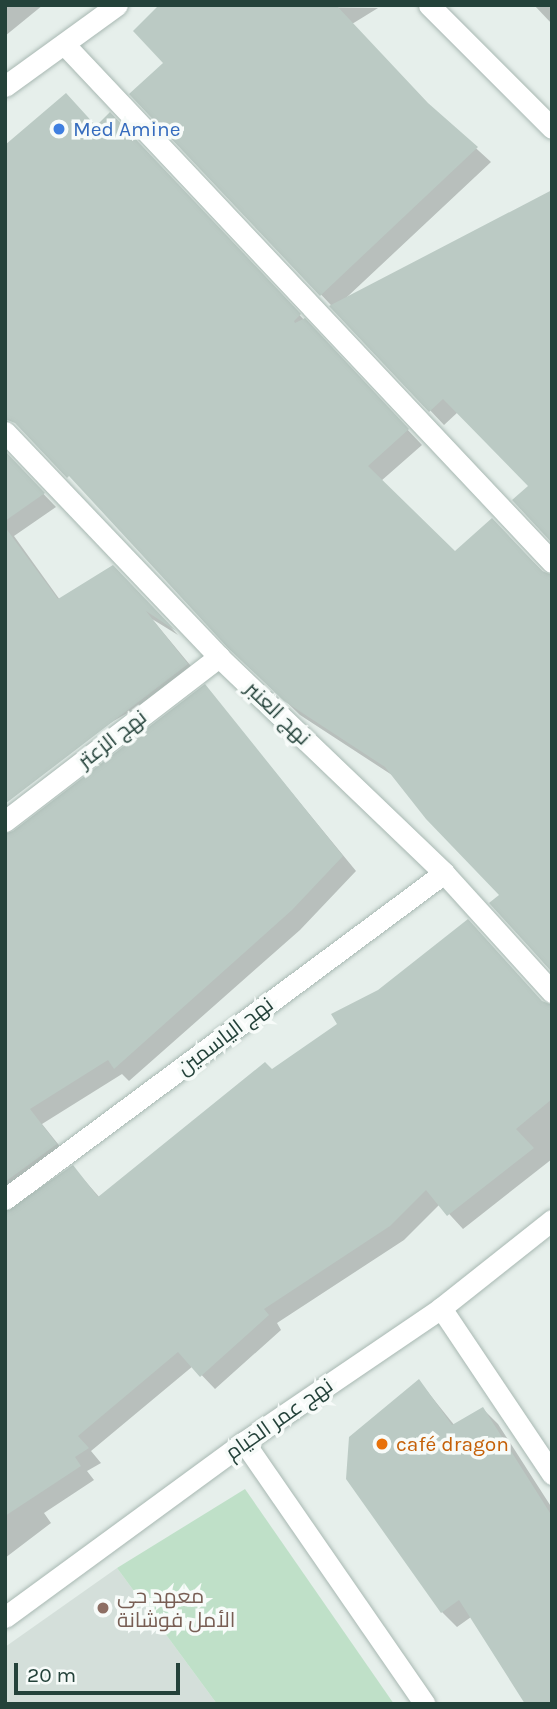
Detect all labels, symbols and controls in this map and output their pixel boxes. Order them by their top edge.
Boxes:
place label: Med Amine [73,116,180,142]
marker: Med Amine [51,121,67,137]
street label: نهج العنبر [240,676,316,750]
street label: نهج الزعتر [73,704,151,774]
street label: نهج الياسمين [172,992,278,1080]
street label: نهج عمر الخيام [221,1373,337,1465]
place label: café dragon [396,1431,509,1457]
marker: café dragon [374,1436,390,1452]
place label: معهد حي الأمل فوشانة [117,1583,236,1633]
marker: معهد حي الأمل فوشانة [95,1600,111,1616]
scale bar [18,1650,184,1694]
text: 20 m [27,1663,76,1687]

